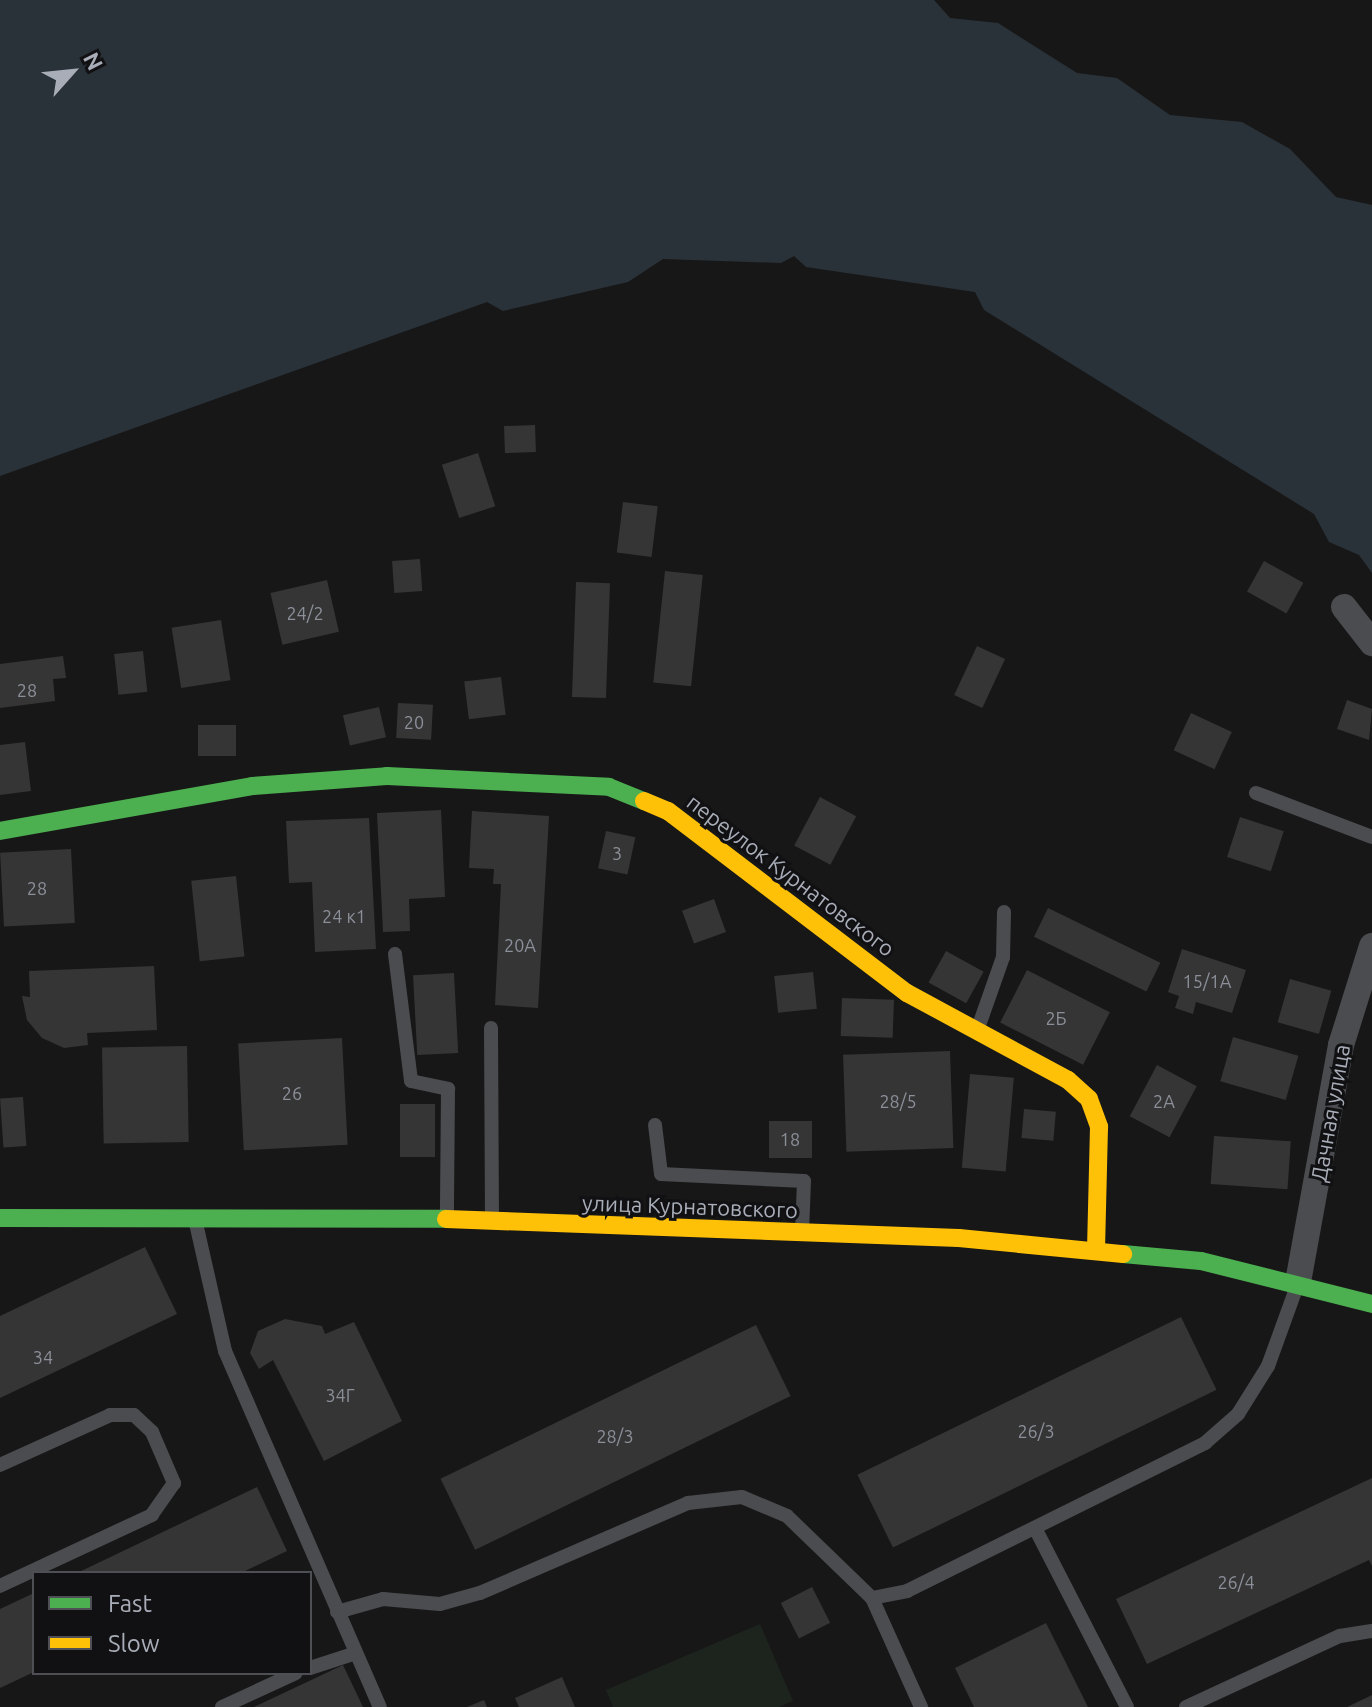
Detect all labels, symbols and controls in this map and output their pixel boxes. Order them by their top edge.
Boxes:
north arrow [32,32,112,112]
text: N [79,48,109,74]
house number: 24/2 [286,602,324,624]
house number: 28 [17,679,37,701]
house number: 20 [404,711,424,733]
street label: переулок Курнатовского [682,788,900,962]
house number: 3 [612,842,622,864]
house number: 28 [27,877,47,899]
house number: 24 к1 [322,905,366,927]
house number: 20А [504,934,536,956]
house number: 15/1А [1183,970,1231,992]
house number: 2Б [1045,1007,1067,1029]
street label: Дачная улица [1305,1042,1355,1184]
house number: 26 [282,1082,302,1104]
house number: 28/5 [879,1090,917,1112]
house number: 2А [1153,1090,1175,1112]
house number: 18 [780,1128,800,1150]
street label: улица Курнатовского [582,1189,798,1223]
house number: 34 [33,1346,53,1368]
house number: 34Г [325,1384,355,1406]
house number: 26/3 [1017,1420,1055,1442]
house number: 28/3 [596,1425,634,1447]
legend [32,1571,312,1675]
house number: 26/4 [1217,1571,1255,1593]
text: Fast [108,1590,152,1617]
text: Slow [108,1630,160,1657]

